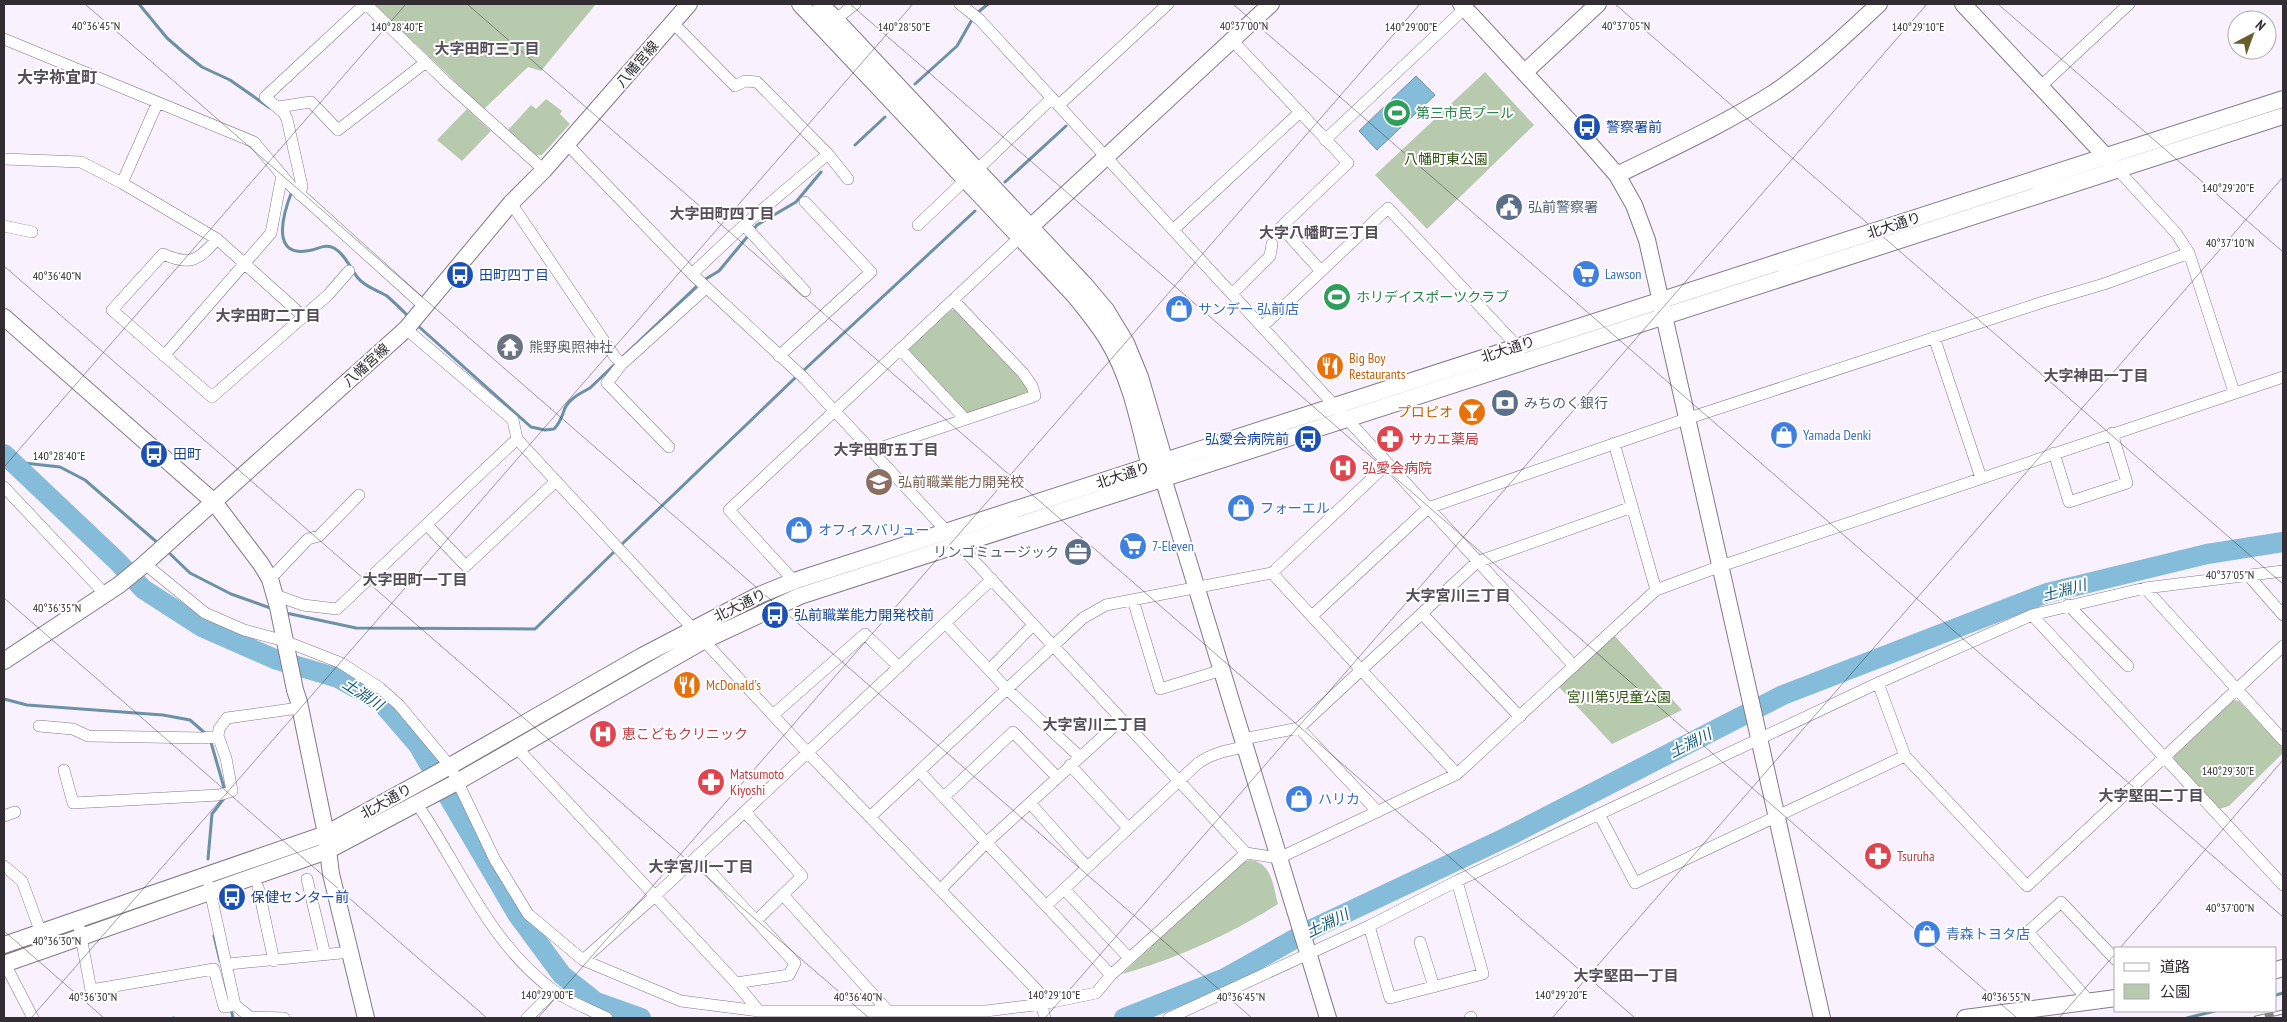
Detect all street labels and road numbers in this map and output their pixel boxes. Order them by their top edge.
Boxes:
street label: 八幡宮線 [612,37,662,91]
street label: 北大通り [1865,208,1923,242]
street label: 北大通り [1479,332,1537,366]
street label: 八幡宮線 [339,340,393,390]
street label: 北大通り [1094,458,1152,492]
street label: 北大通り [711,585,769,625]
street label: 北大通り [357,780,415,822]

